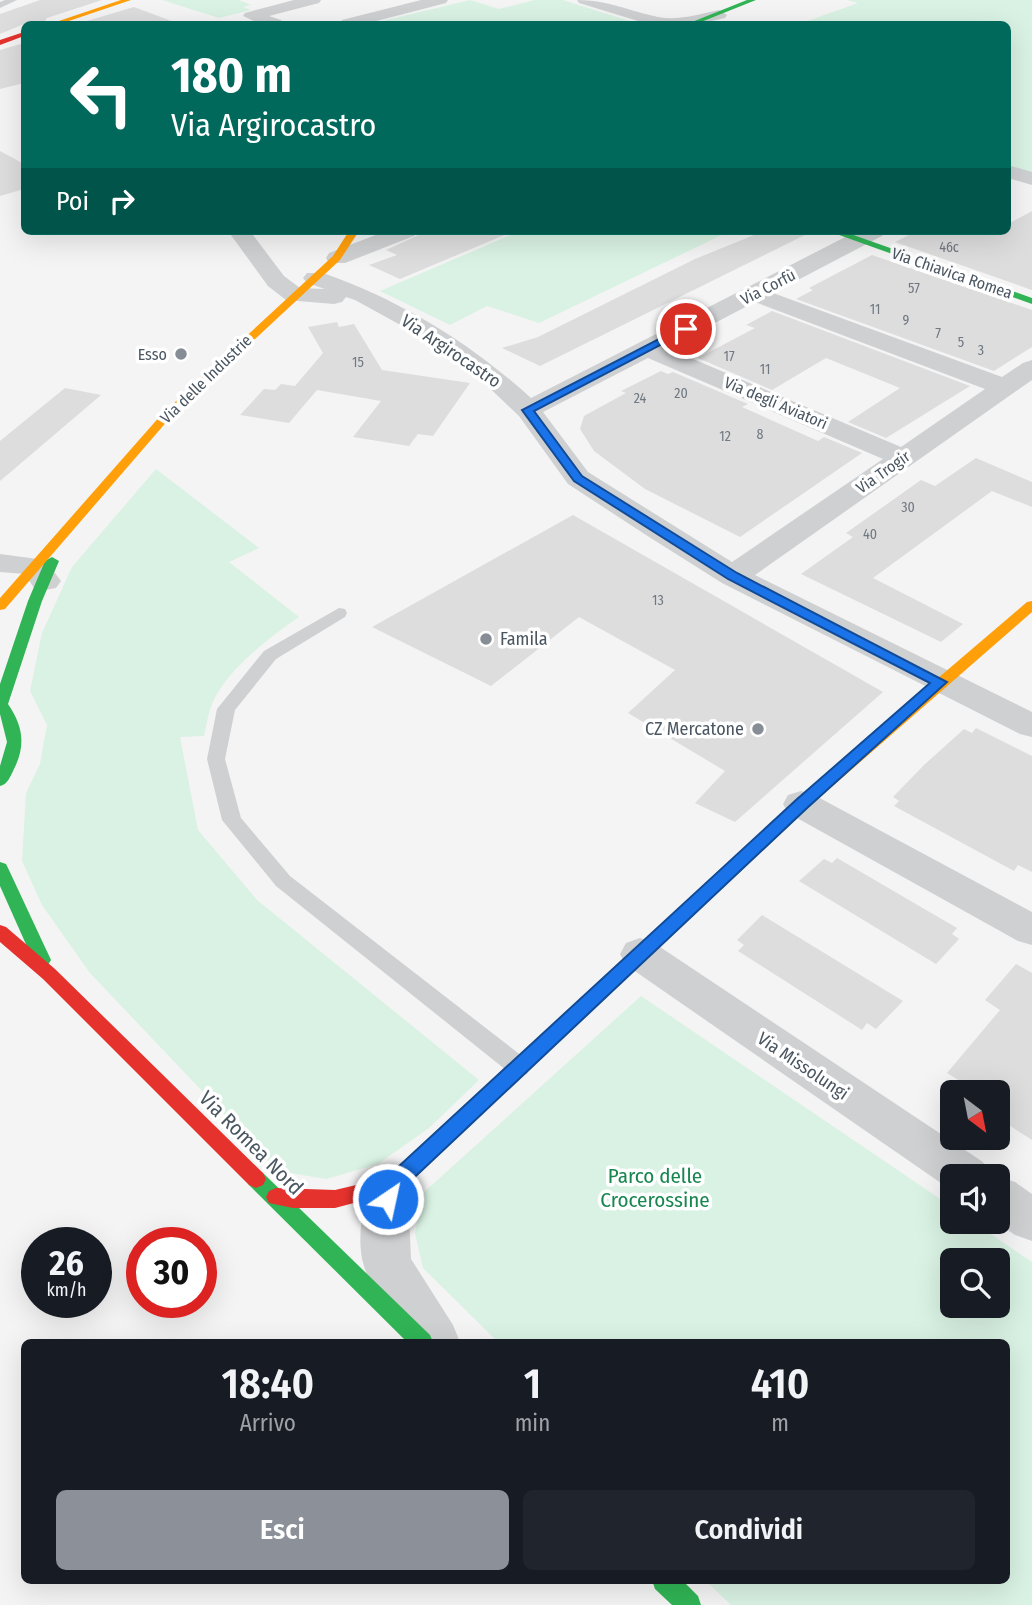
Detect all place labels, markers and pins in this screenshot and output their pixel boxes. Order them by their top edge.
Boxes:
pin [656,299,716,359]
place label: Esso [138,345,167,364]
marker: Esso [173,346,189,362]
place label: Famila [500,628,548,650]
marker: Famila [478,631,494,647]
place label: CZ Mercatone [645,718,744,740]
marker: CZ Mercatone [750,721,766,737]

